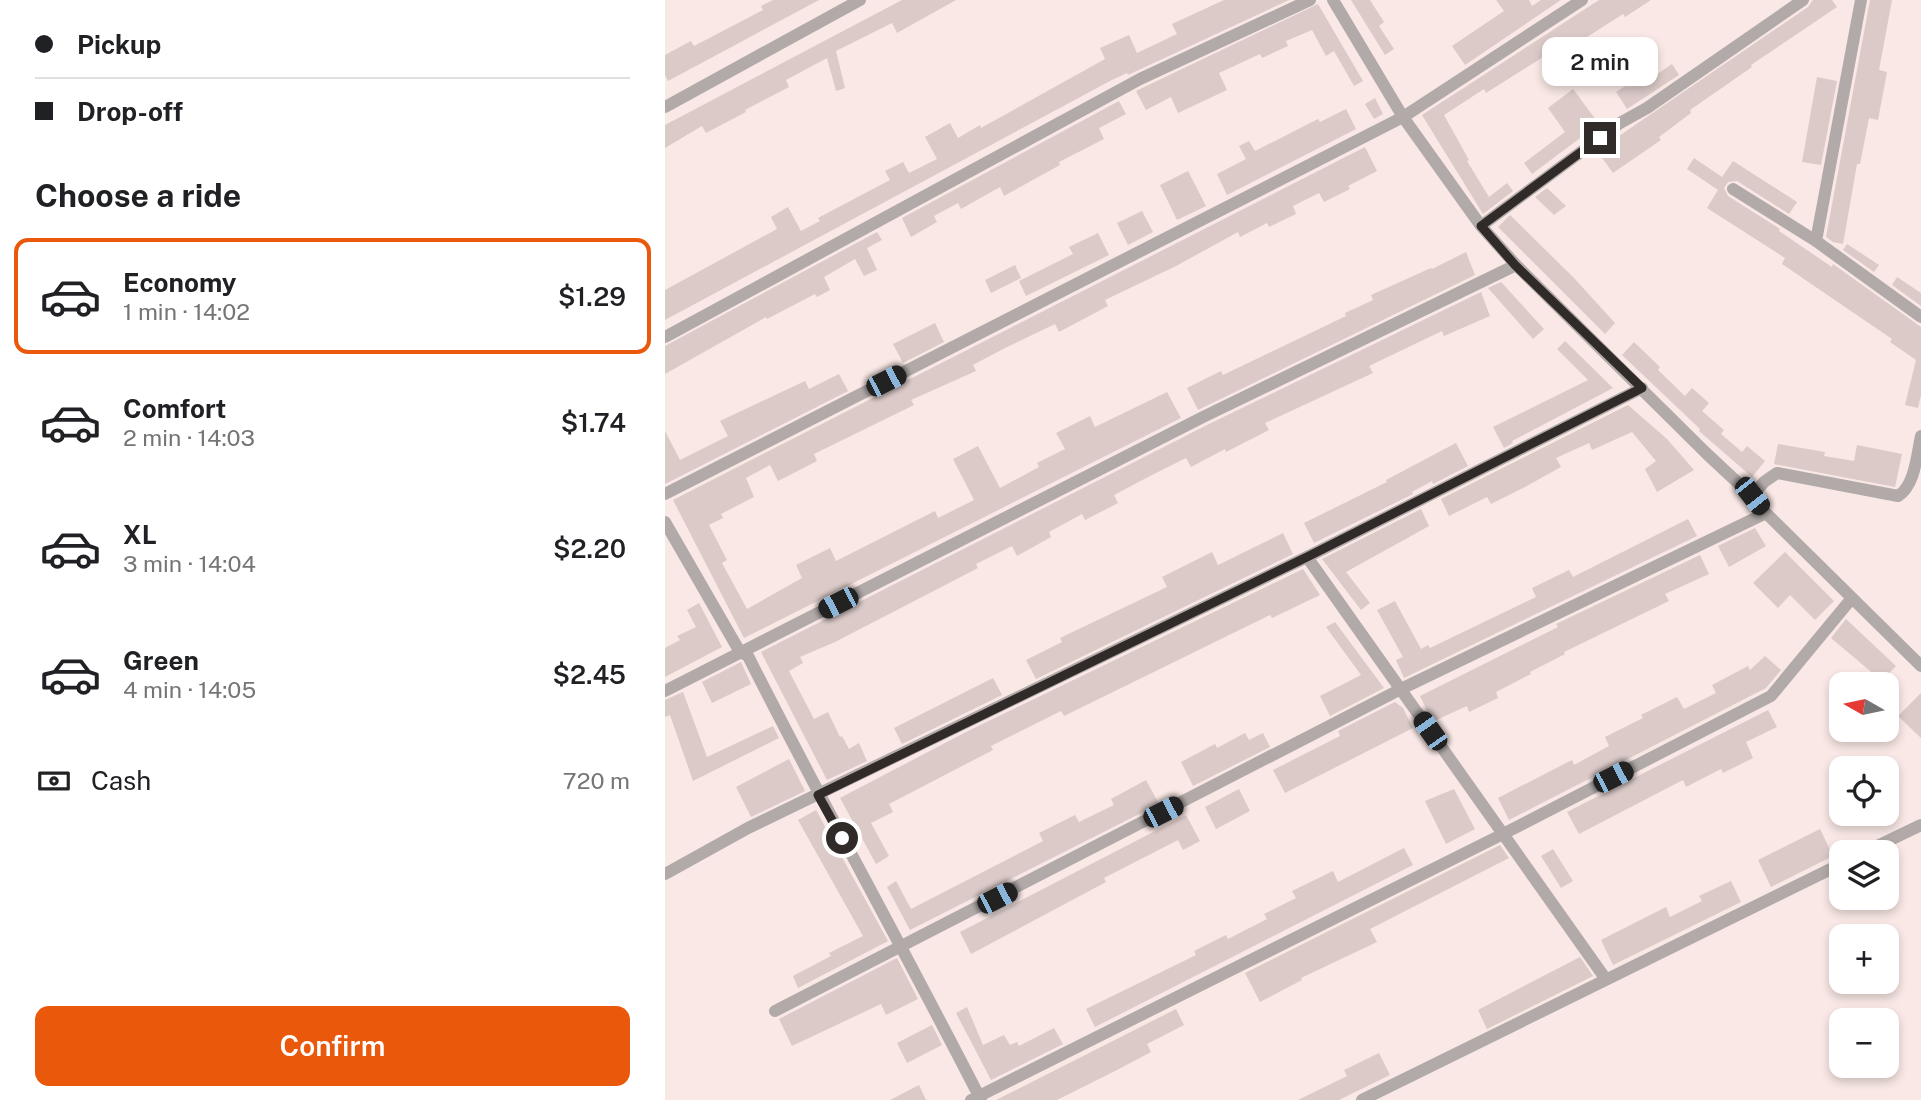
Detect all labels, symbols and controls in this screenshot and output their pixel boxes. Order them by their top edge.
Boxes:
text: Pickup [77,29,161,60]
callout: 2 min [1542,37,1658,86]
text: 2 min [1570,48,1630,75]
text: Drop-off [77,96,183,127]
route end [1584,122,1616,154]
text: Choose a ride [35,177,241,214]
icon: car [39,265,102,328]
text: Economy [123,267,236,298]
text: $1.29 [558,281,626,312]
text: 1 min · 14:02 [123,298,250,325]
car [863,362,910,400]
icon: car [39,391,102,454]
text: Comfort [123,393,226,424]
text: $1.74 [561,407,626,438]
text: 2 min · 14:03 [123,424,255,451]
car [1731,473,1774,519]
icon: car [39,517,102,580]
text: XL [123,519,157,550]
text: $2.20 [553,533,626,564]
text: 3 min · 14:04 [123,550,256,577]
car [815,584,862,622]
icon: car [39,643,102,706]
text: Green [123,645,199,676]
text: $2.45 [553,659,626,690]
north arrow [1829,672,1899,742]
map controls [1829,672,1899,1078]
text: 4 min · 14:05 [123,676,256,703]
car [1410,708,1451,754]
button: locate [1829,756,1899,826]
car [1590,758,1637,796]
icon: cash [35,762,73,800]
text: Cash [91,765,151,796]
text: 720 m [563,767,630,794]
car [1140,793,1187,831]
route start [826,822,858,854]
button: layers [1829,840,1899,910]
car [974,879,1021,917]
button: + [1829,924,1899,994]
button: Confirm [35,1006,630,1086]
button: − [1829,1008,1899,1078]

